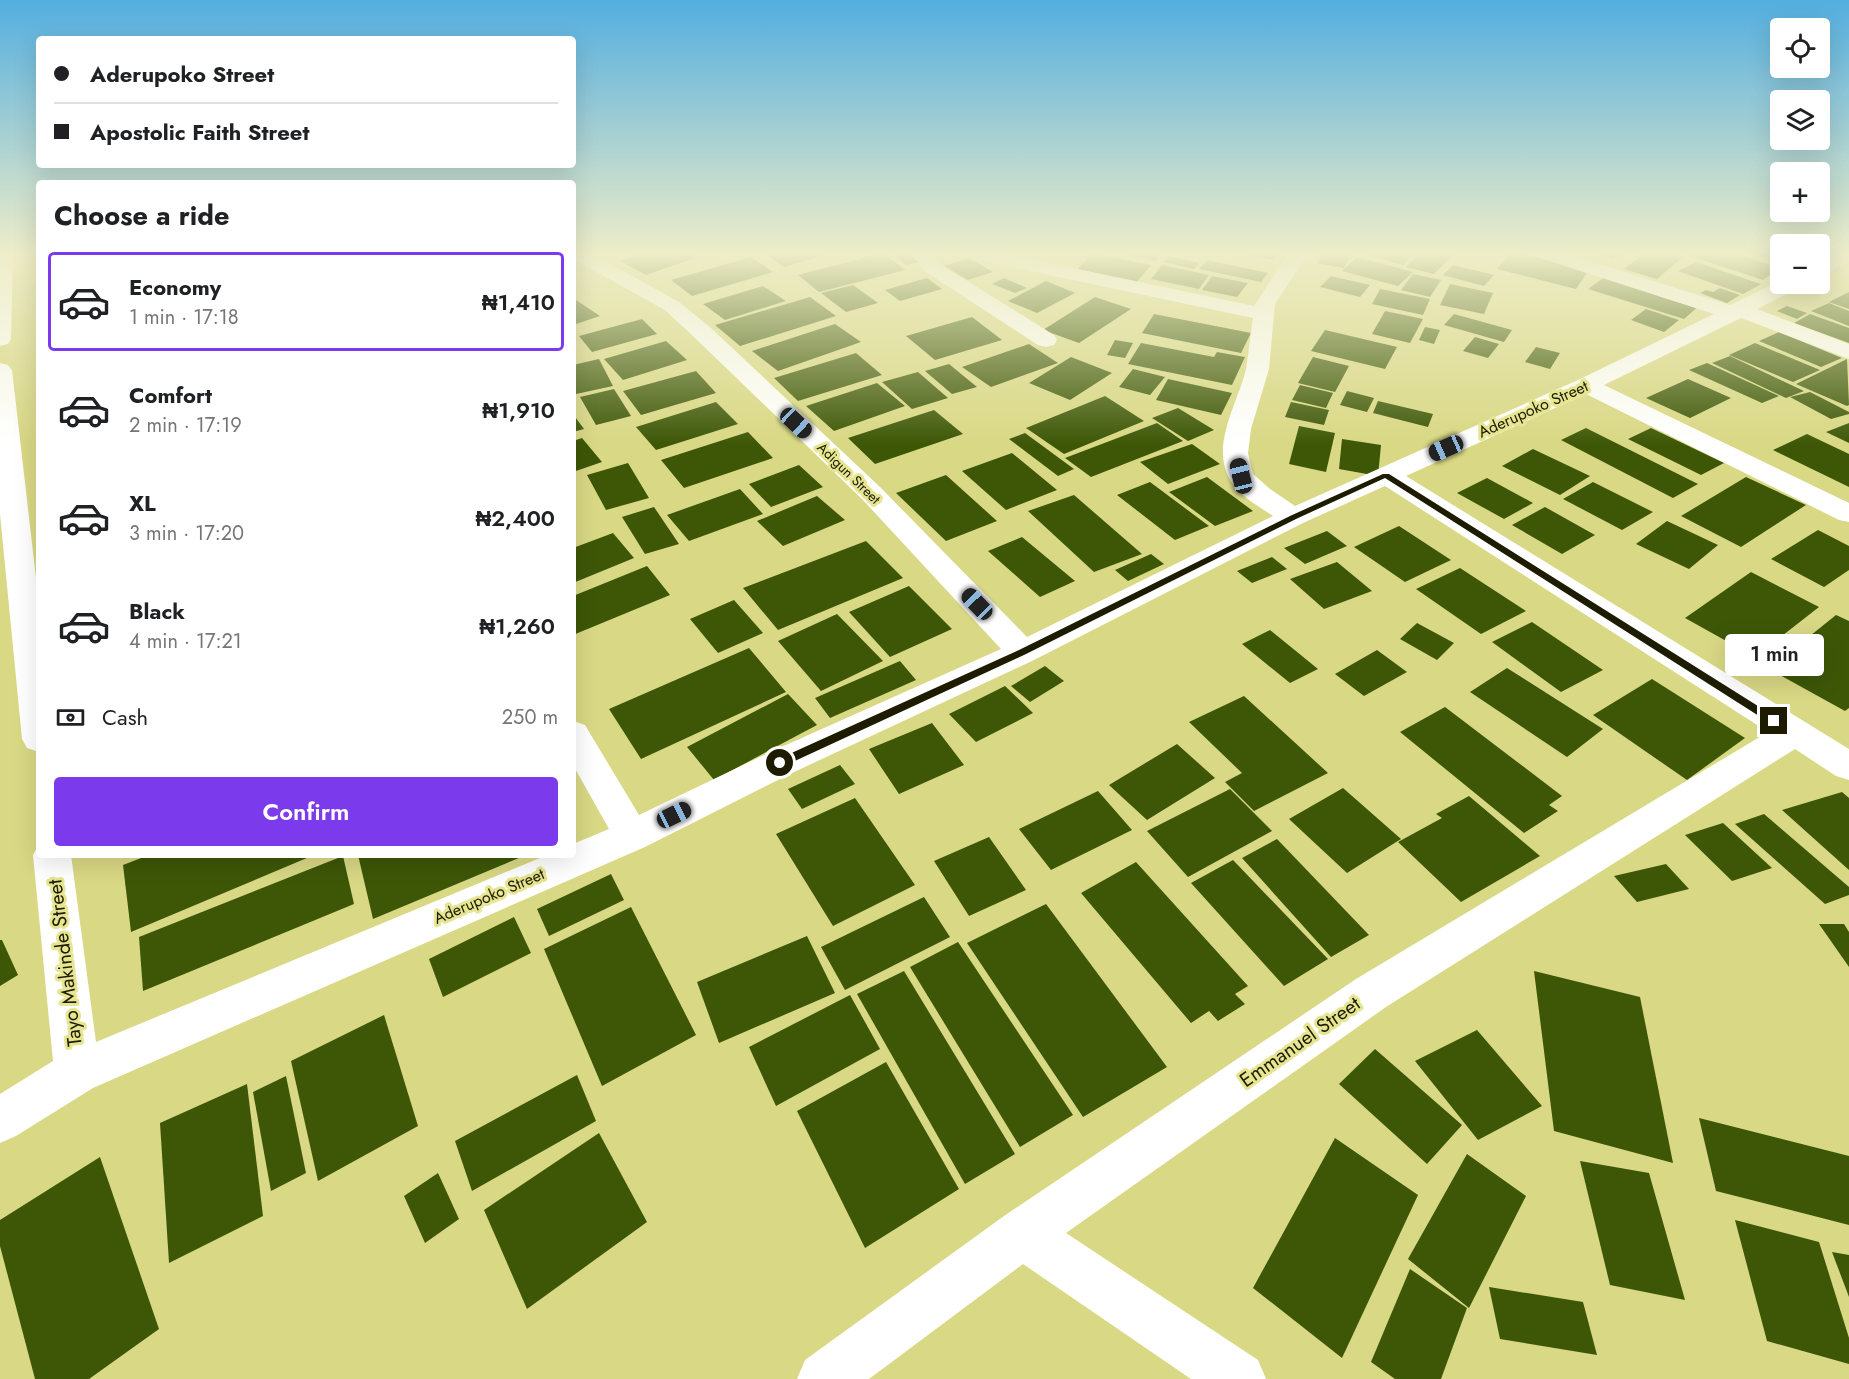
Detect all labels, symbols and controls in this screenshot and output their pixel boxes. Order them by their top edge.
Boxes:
map controls [1770,18,1830,294]
button: locate [1770,18,1830,78]
text: Aderupoko Street [90,58,274,90]
button: layers [1770,90,1830,150]
text: Apostolic Faith Street [90,116,309,148]
button: + [1770,162,1830,222]
text: Choose a ride [54,196,229,235]
button: − [1770,234,1830,294]
text: Economy [129,271,221,303]
icon: car [57,275,111,329]
text: ₦1,410 [482,286,555,318]
text: 1 min · 17:18 [129,303,239,332]
street label: Aderupoko Street [1474,374,1592,444]
text: Comfort [129,379,212,411]
icon: car [57,383,111,437]
text: ₦1,910 [482,394,555,426]
car [777,404,815,442]
text: 2 min · 17:19 [129,411,242,440]
car [1426,432,1466,464]
street label: Adigun Street [813,438,886,509]
car [1228,456,1254,496]
text: XL [129,487,156,519]
icon: car [57,491,111,545]
text: ₦2,400 [475,502,555,534]
text: 3 min · 17:20 [129,519,244,548]
car [958,585,996,623]
text: Black [129,595,185,627]
icon: car [57,599,111,653]
text: ₦1,260 [479,610,555,642]
text: 4 min · 17:21 [129,627,242,656]
callout: 1 min [1724,634,1824,676]
text: 1 min [1750,640,1799,669]
icon: cash [54,701,87,734]
text: Cash [102,701,148,733]
text: 250 m [502,703,558,732]
route end [1760,707,1787,734]
route start [766,749,793,776]
button: Confirm [54,777,558,846]
car [654,799,694,831]
street label: Aderupoko Street [430,862,548,930]
street label: Tayo Makinde Street [40,878,90,1048]
street label: Emmanuel Street [1234,989,1366,1094]

